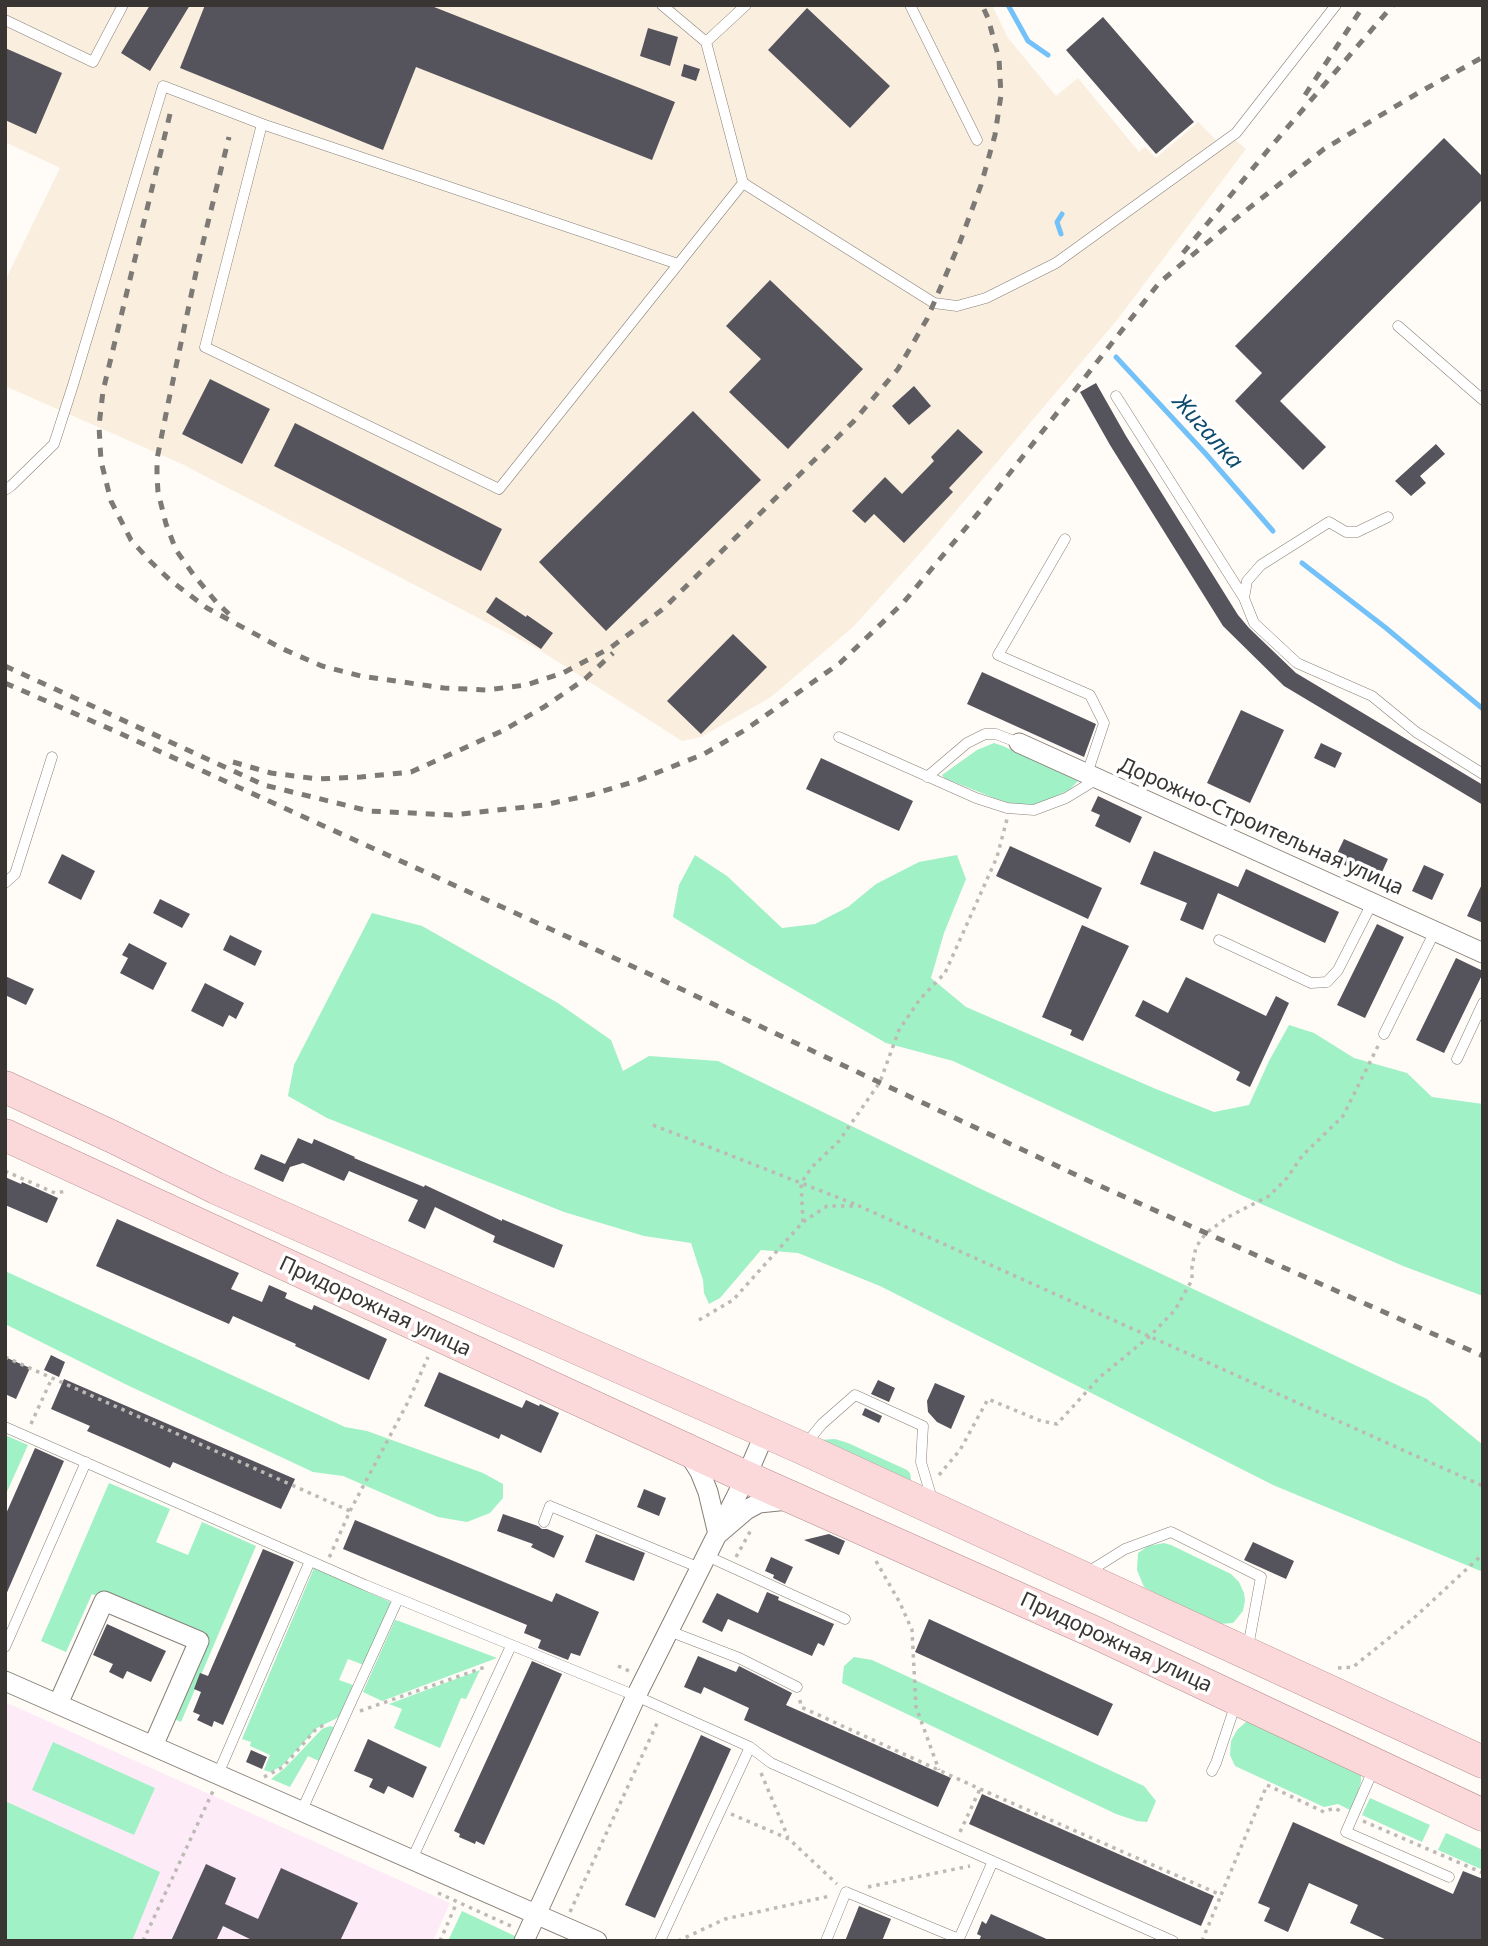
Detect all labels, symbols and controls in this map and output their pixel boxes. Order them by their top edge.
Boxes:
water label: Жигалка [1166,389,1248,475]
street label: Дорожно-Строительная улица [1115,753,1407,901]
street label: Придорожная улица [275,1251,475,1363]
street label: Придорожная улица [1016,1587,1216,1699]

